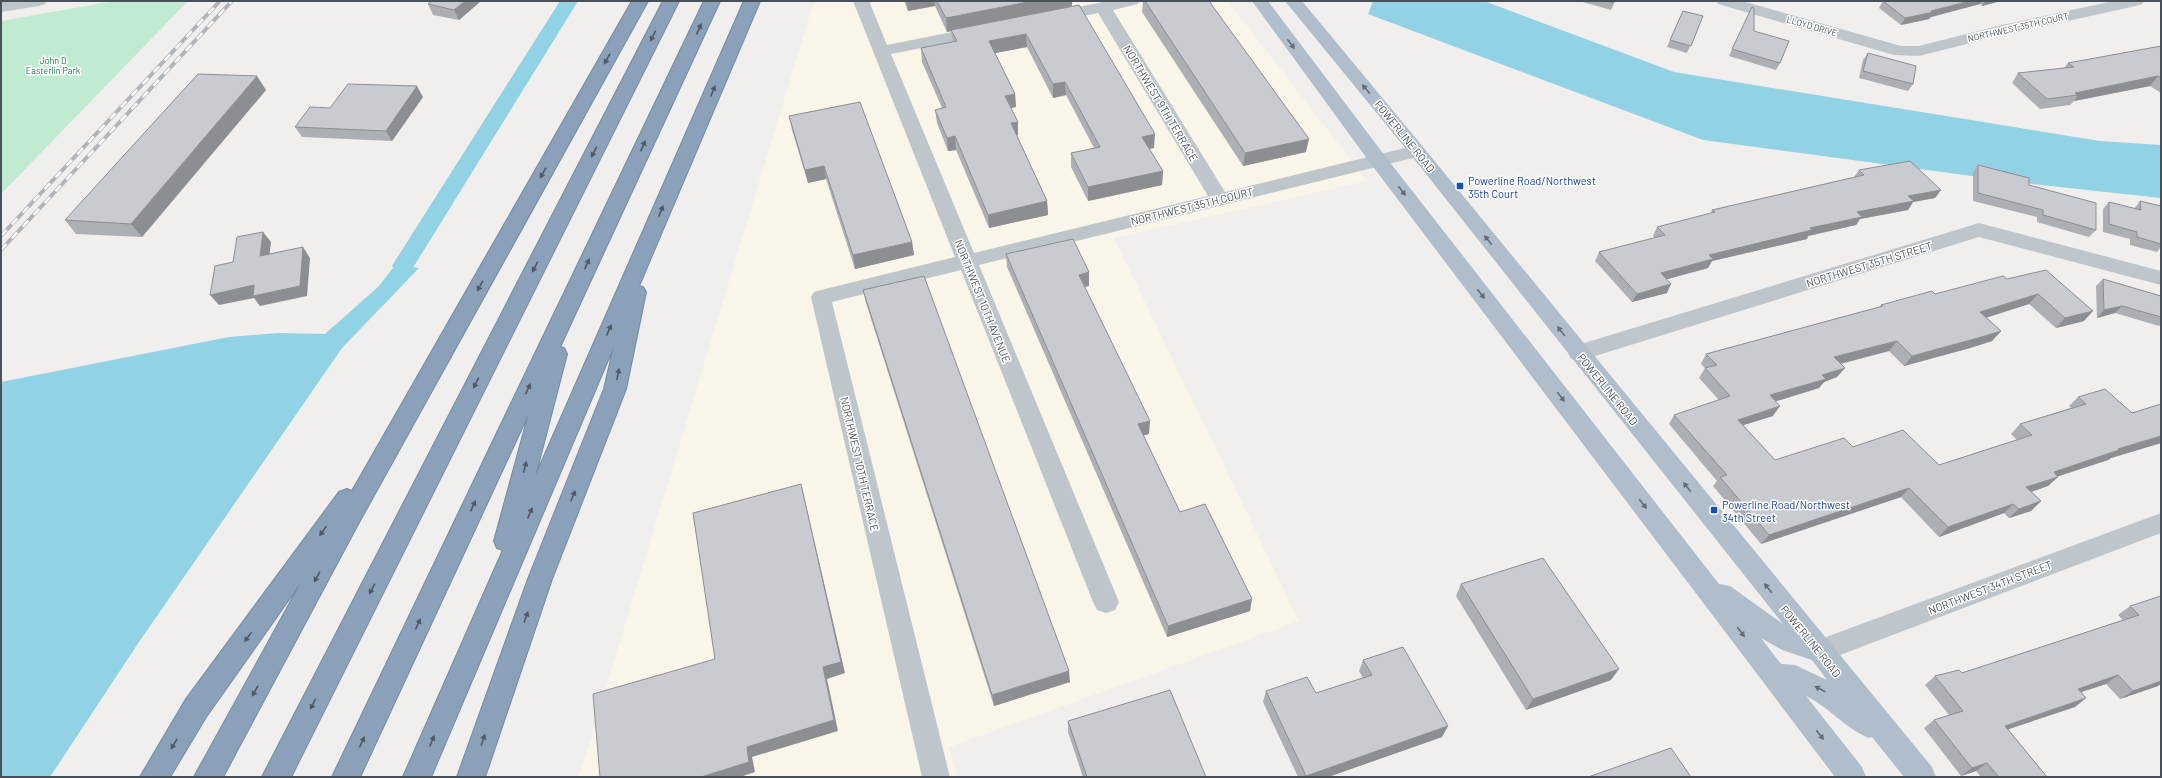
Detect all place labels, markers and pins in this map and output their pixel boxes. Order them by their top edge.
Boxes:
place label: Powerline Road/Northwest 35th Court [1468,174,1596,200]
marker: Powerline Road/Northwest 35th Court [1455,181,1465,191]
place label: Powerline Road/Northwest 34th Street [1722,498,1850,524]
marker: Powerline Road/Northwest 34th Street [1709,505,1719,515]

